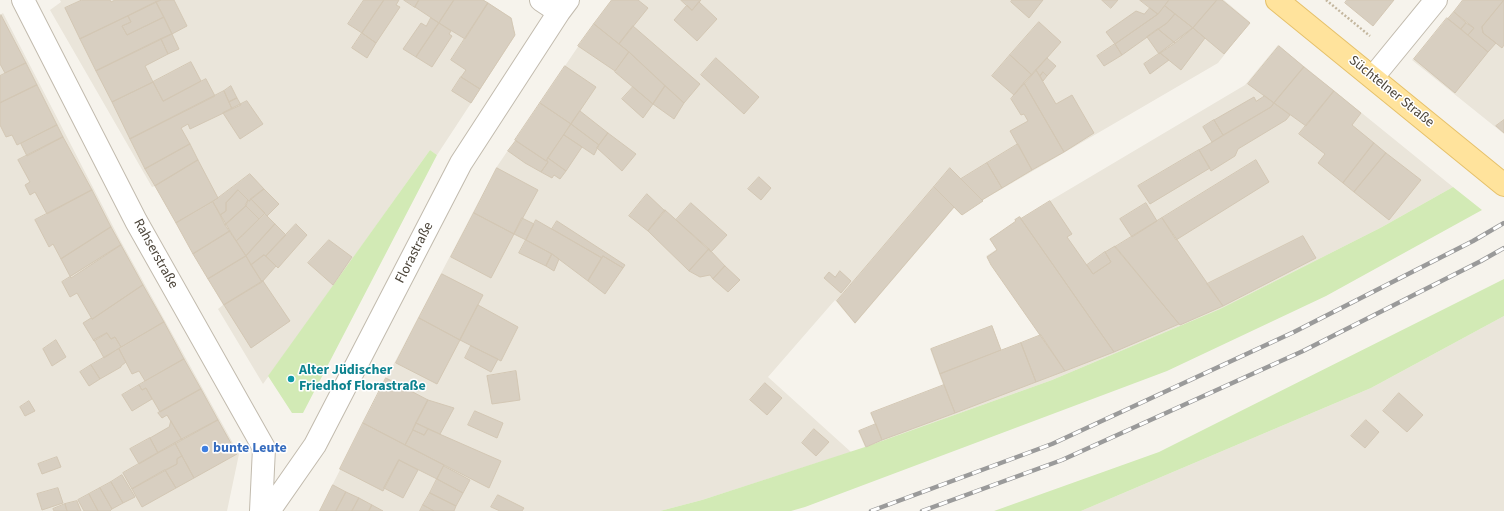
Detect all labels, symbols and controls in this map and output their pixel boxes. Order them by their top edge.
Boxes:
street label: Süchtelner Straße [1345,52,1437,132]
street label: Rahserstraße [129,216,181,292]
street label: Florastraße [392,220,438,286]
place label: Alter Jüdischer Friedhof Florastraße [299,363,426,396]
marker: Alter Jüdischer Friedhof Florastraße [286,374,296,384]
place label: bunte Leute [213,441,287,457]
marker: bunte Leute [200,444,210,454]

